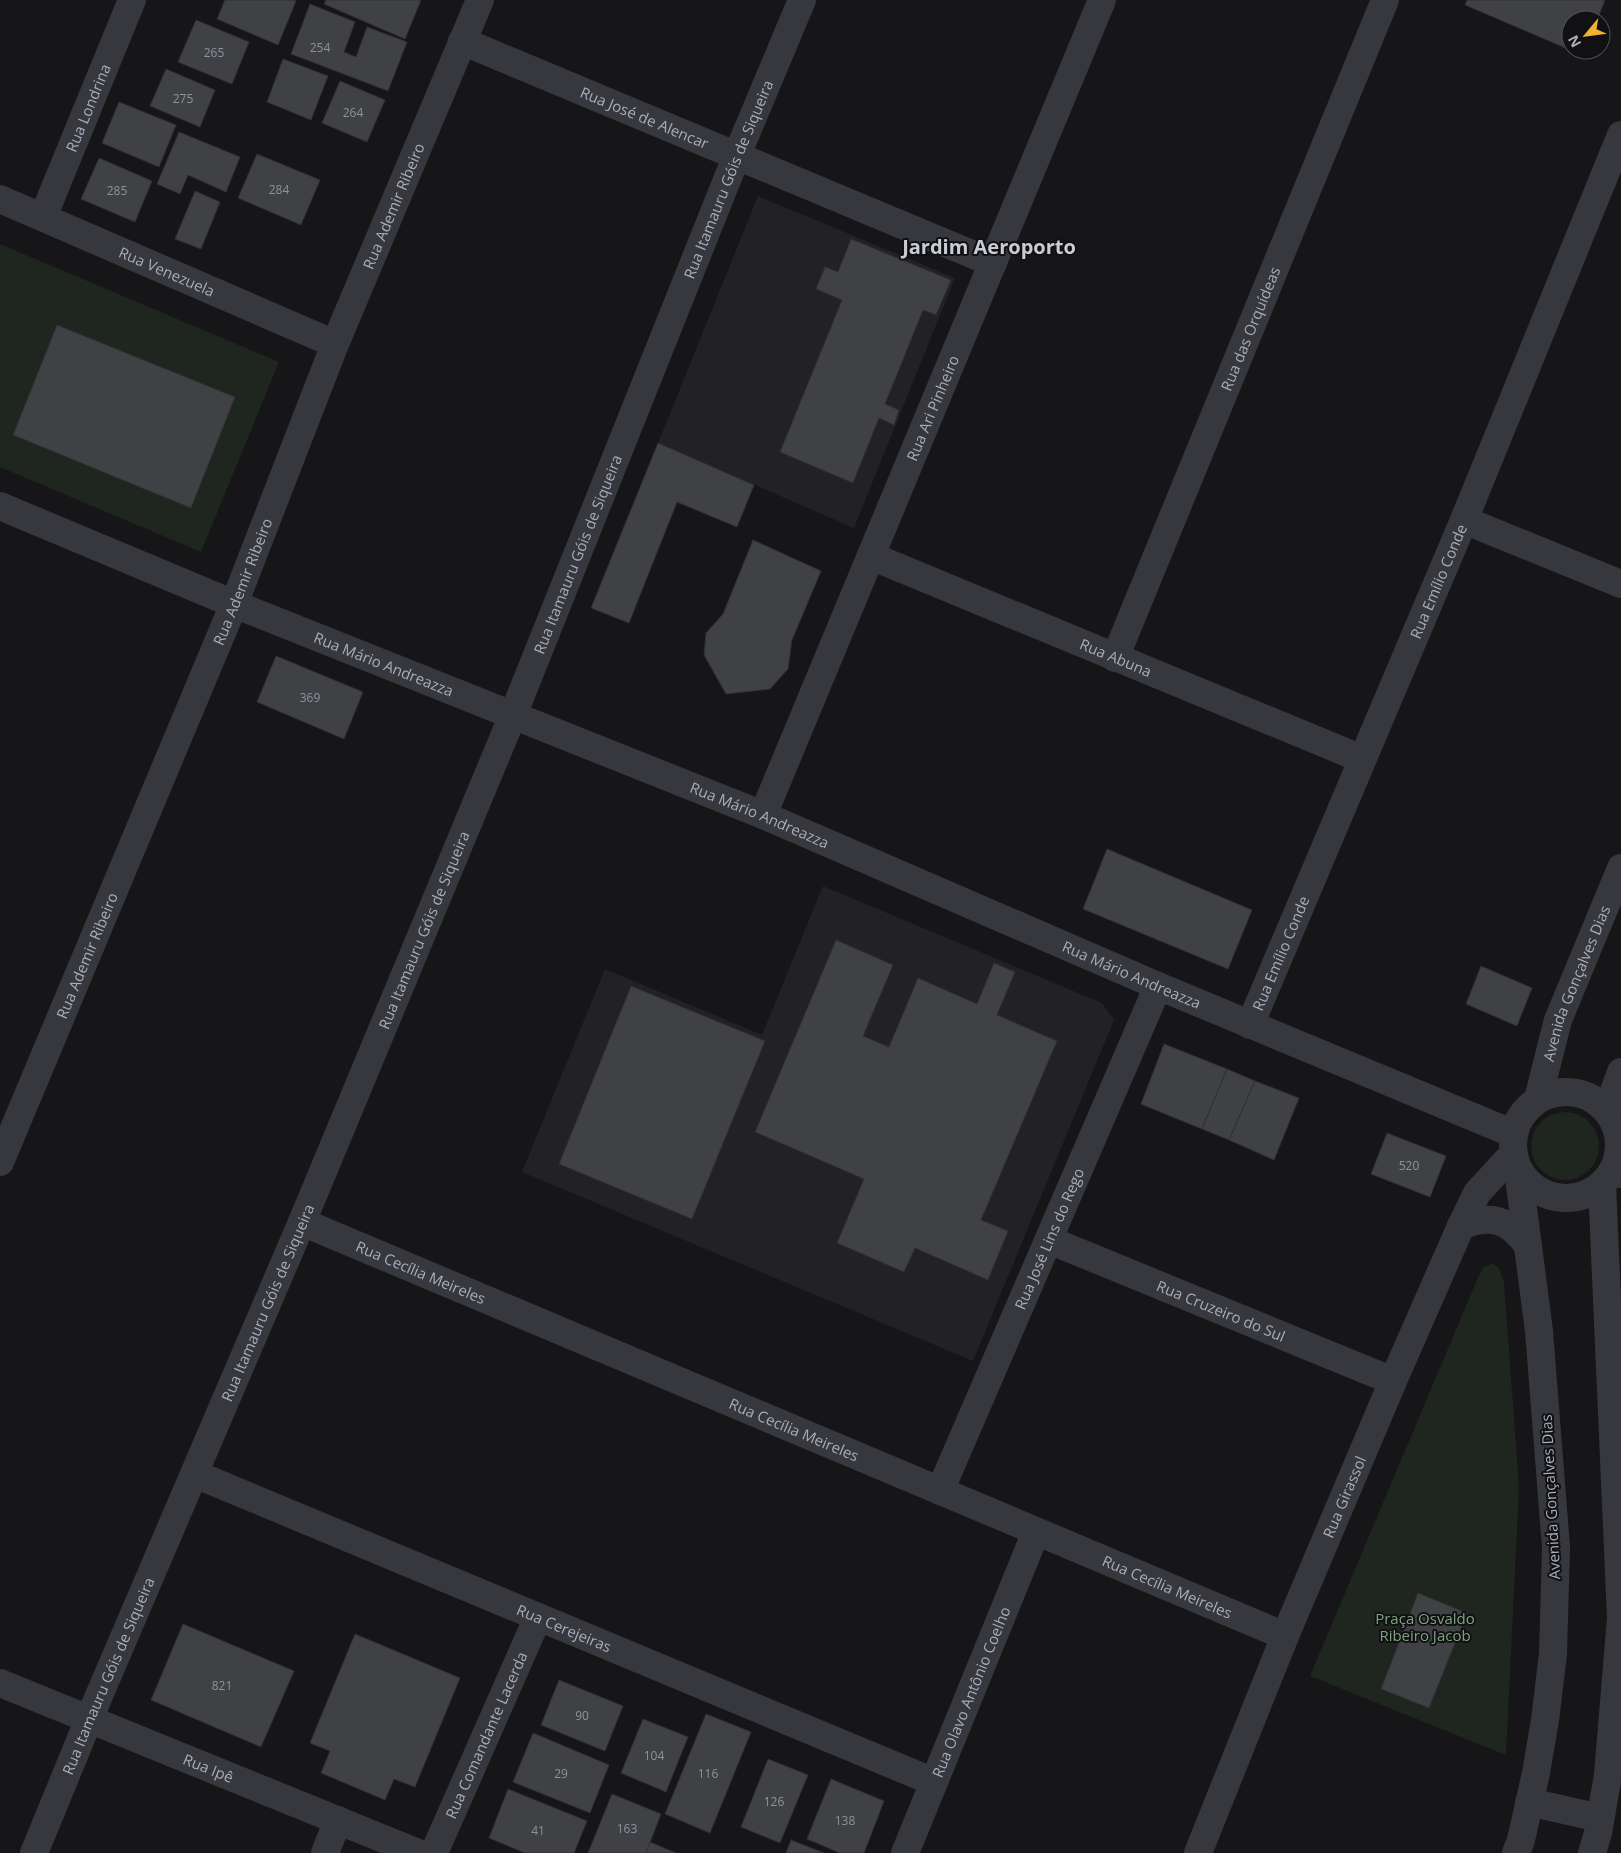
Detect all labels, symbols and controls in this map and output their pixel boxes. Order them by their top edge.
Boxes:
north arrow [1561,10,1611,60]
text: N [1563,32,1585,51]
house number: 254 [310,39,330,56]
house number: 265 [204,44,224,61]
street label: Rua Londrina [61,61,115,155]
street label: Rua Itamauru Góis de Siqueira [679,77,777,282]
street label: Rua José de Alencar [577,82,712,153]
house number: 275 [173,90,193,107]
house number: 264 [343,104,363,121]
street label: Rua Ademir Ribeiro [358,140,429,272]
house number: 284 [269,181,289,198]
house number: 285 [107,182,127,199]
district label: Jardim Aeroporto [900,233,1076,260]
street label: Rua Venezuela [116,242,218,301]
street label: Rua das Orquídeas [1216,264,1285,394]
street label: Rua Ari Pinheiro [901,352,963,464]
street label: Rua Itamauru Góis de Siqueira [529,452,626,657]
street label: Rua Ademir Ribeiro [208,515,276,648]
street label: Rua Emílio Conde [1405,521,1471,642]
street label: Rua Mário Andreazza [311,627,457,701]
street label: Rua Abuna [1077,633,1155,681]
house number: 369 [300,689,320,706]
street label: Rua Mário Andreazza [687,777,832,852]
street label: Rua Itamauru Góis de Siqueira [373,828,474,1032]
street label: Rua Ademir Ribeiro [51,889,122,1022]
street label: Rua Emílio Conde [1247,893,1314,1014]
street label: Avenida Gonçalves Dias [1538,902,1614,1063]
street label: Rua Mário Andreazza [1060,936,1204,1013]
house number: 520 [1399,1157,1419,1174]
street label: Rua José Lins do Rego [1010,1165,1088,1312]
street label: Rua Itamauru Góis de Siqueira [216,1201,318,1404]
street label: Rua Cecília Meireles [353,1236,489,1308]
street label: Rua Cruzeiro do Sul [1154,1275,1288,1346]
street label: Rua Cecília Meireles [726,1393,862,1465]
street label: Avenida Gonçalves Dias [1536,1414,1564,1580]
street label: Rua Girassol [1318,1453,1370,1541]
street label: Rua Cecília Meireles [1099,1550,1235,1623]
street label: Rua Itamauru Góis de Siqueira [57,1574,159,1778]
street label: Rua Cerejeiras [514,1599,615,1657]
street label: Rua Olavo Antônio Coelho [927,1603,1015,1780]
park label: Praça Osvaldo Ribeiro Jacob [1375,1608,1475,1645]
street label: Rua Comandante Lacerda [440,1648,532,1822]
house number: 821 [212,1677,232,1694]
house number: 90 [575,1707,589,1724]
house number: 104 [644,1747,664,1764]
street label: Rua Ipê [180,1749,237,1787]
house number: 29 [554,1765,568,1782]
house number: 116 [698,1765,718,1782]
house number: 126 [764,1793,784,1810]
house number: 138 [835,1812,855,1829]
house number: 163 [617,1820,637,1837]
house number: 41 [531,1822,545,1839]

